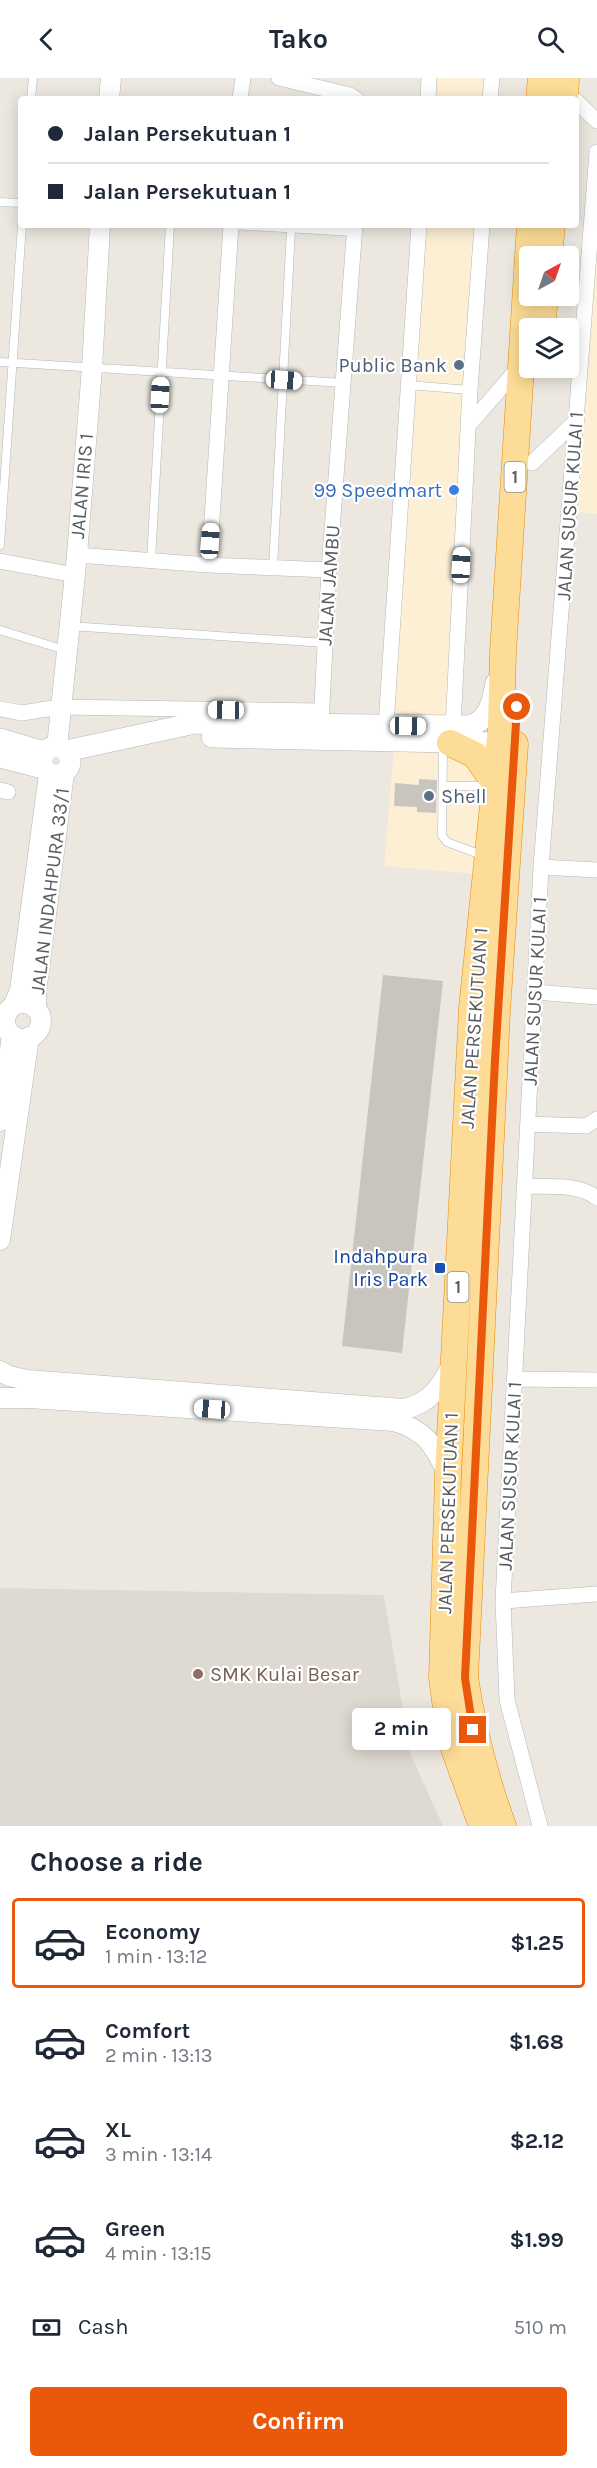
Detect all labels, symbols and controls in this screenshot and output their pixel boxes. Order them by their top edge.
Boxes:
icon: back [30,23,63,56]
text: Tako [269,23,328,55]
icon: search [534,23,567,56]
text: Jalan Persekutuan 1 [84,121,291,147]
text: Jalan Persekutuan 1 [84,179,291,205]
north arrow [519,246,579,306]
map controls [519,246,579,378]
button: layers [519,318,579,378]
place label: Public Bank [339,354,447,377]
marker: Public Bank [452,358,466,372]
car [265,370,303,390]
car [150,377,170,413]
street label: JALAN SUSUR KULAI 1 [552,411,588,601]
street label: JALAN IRIS 1 [66,432,98,540]
road number: 1 [504,462,526,492]
place label: 99 Speedmart [313,479,442,502]
marker: 99 Speedmart [447,483,461,497]
car [200,522,220,560]
street label: JALAN JAMBU [313,524,345,646]
car [451,547,471,583]
route start [503,693,530,720]
car [208,701,244,719]
car [390,717,426,735]
place label: Shell [441,785,487,808]
street label: JALAN INDAHPURA 33/1 [26,787,74,995]
marker: Shell [422,789,436,803]
street label: JALAN SUSUR KULAI 1 [519,896,551,1086]
street label: JALAN PERSEKUTUAN 1 [455,927,493,1129]
place label: Indahpura Iris Park [333,1245,428,1291]
marker: Indahpura Iris Park [433,1261,447,1275]
road number: 1 [448,1272,468,1302]
street label: JALAN SUSUR KULAI 1 [494,1381,526,1571]
car [193,1399,231,1419]
street label: JALAN PERSEKUTUAN 1 [433,1412,463,1614]
place label: SMK Kulai Besar [210,1663,360,1686]
marker: SMK Kulai Besar [191,1667,205,1681]
callout: 2 min [353,1709,452,1751]
route end [459,1716,486,1743]
text: 2 min [374,1717,429,1740]
text: Choose a ride [30,1846,203,1878]
icon: car [33,1916,87,1970]
text: Economy [105,1919,200,1945]
text: $1.25 [510,1930,564,1956]
text: 1 min · 13:12 [105,1945,207,1968]
icon: car [33,2015,87,2069]
text: Comfort [105,2018,190,2044]
text: $1.68 [509,2029,564,2055]
text: 2 min · 13:13 [105,2044,213,2067]
icon: car [33,2114,87,2168]
text: XL [105,2117,131,2143]
text: $2.12 [510,2128,564,2154]
text: 3 min · 13:14 [105,2143,212,2166]
icon: car [33,2213,87,2267]
text: Green [105,2216,166,2242]
text: $1.99 [509,2227,564,2253]
text: 4 min · 13:15 [105,2242,212,2265]
icon: cash [30,2311,63,2344]
text: Cash [78,2314,128,2340]
text: 510 m [514,2316,567,2339]
button: Confirm [30,2387,567,2456]

